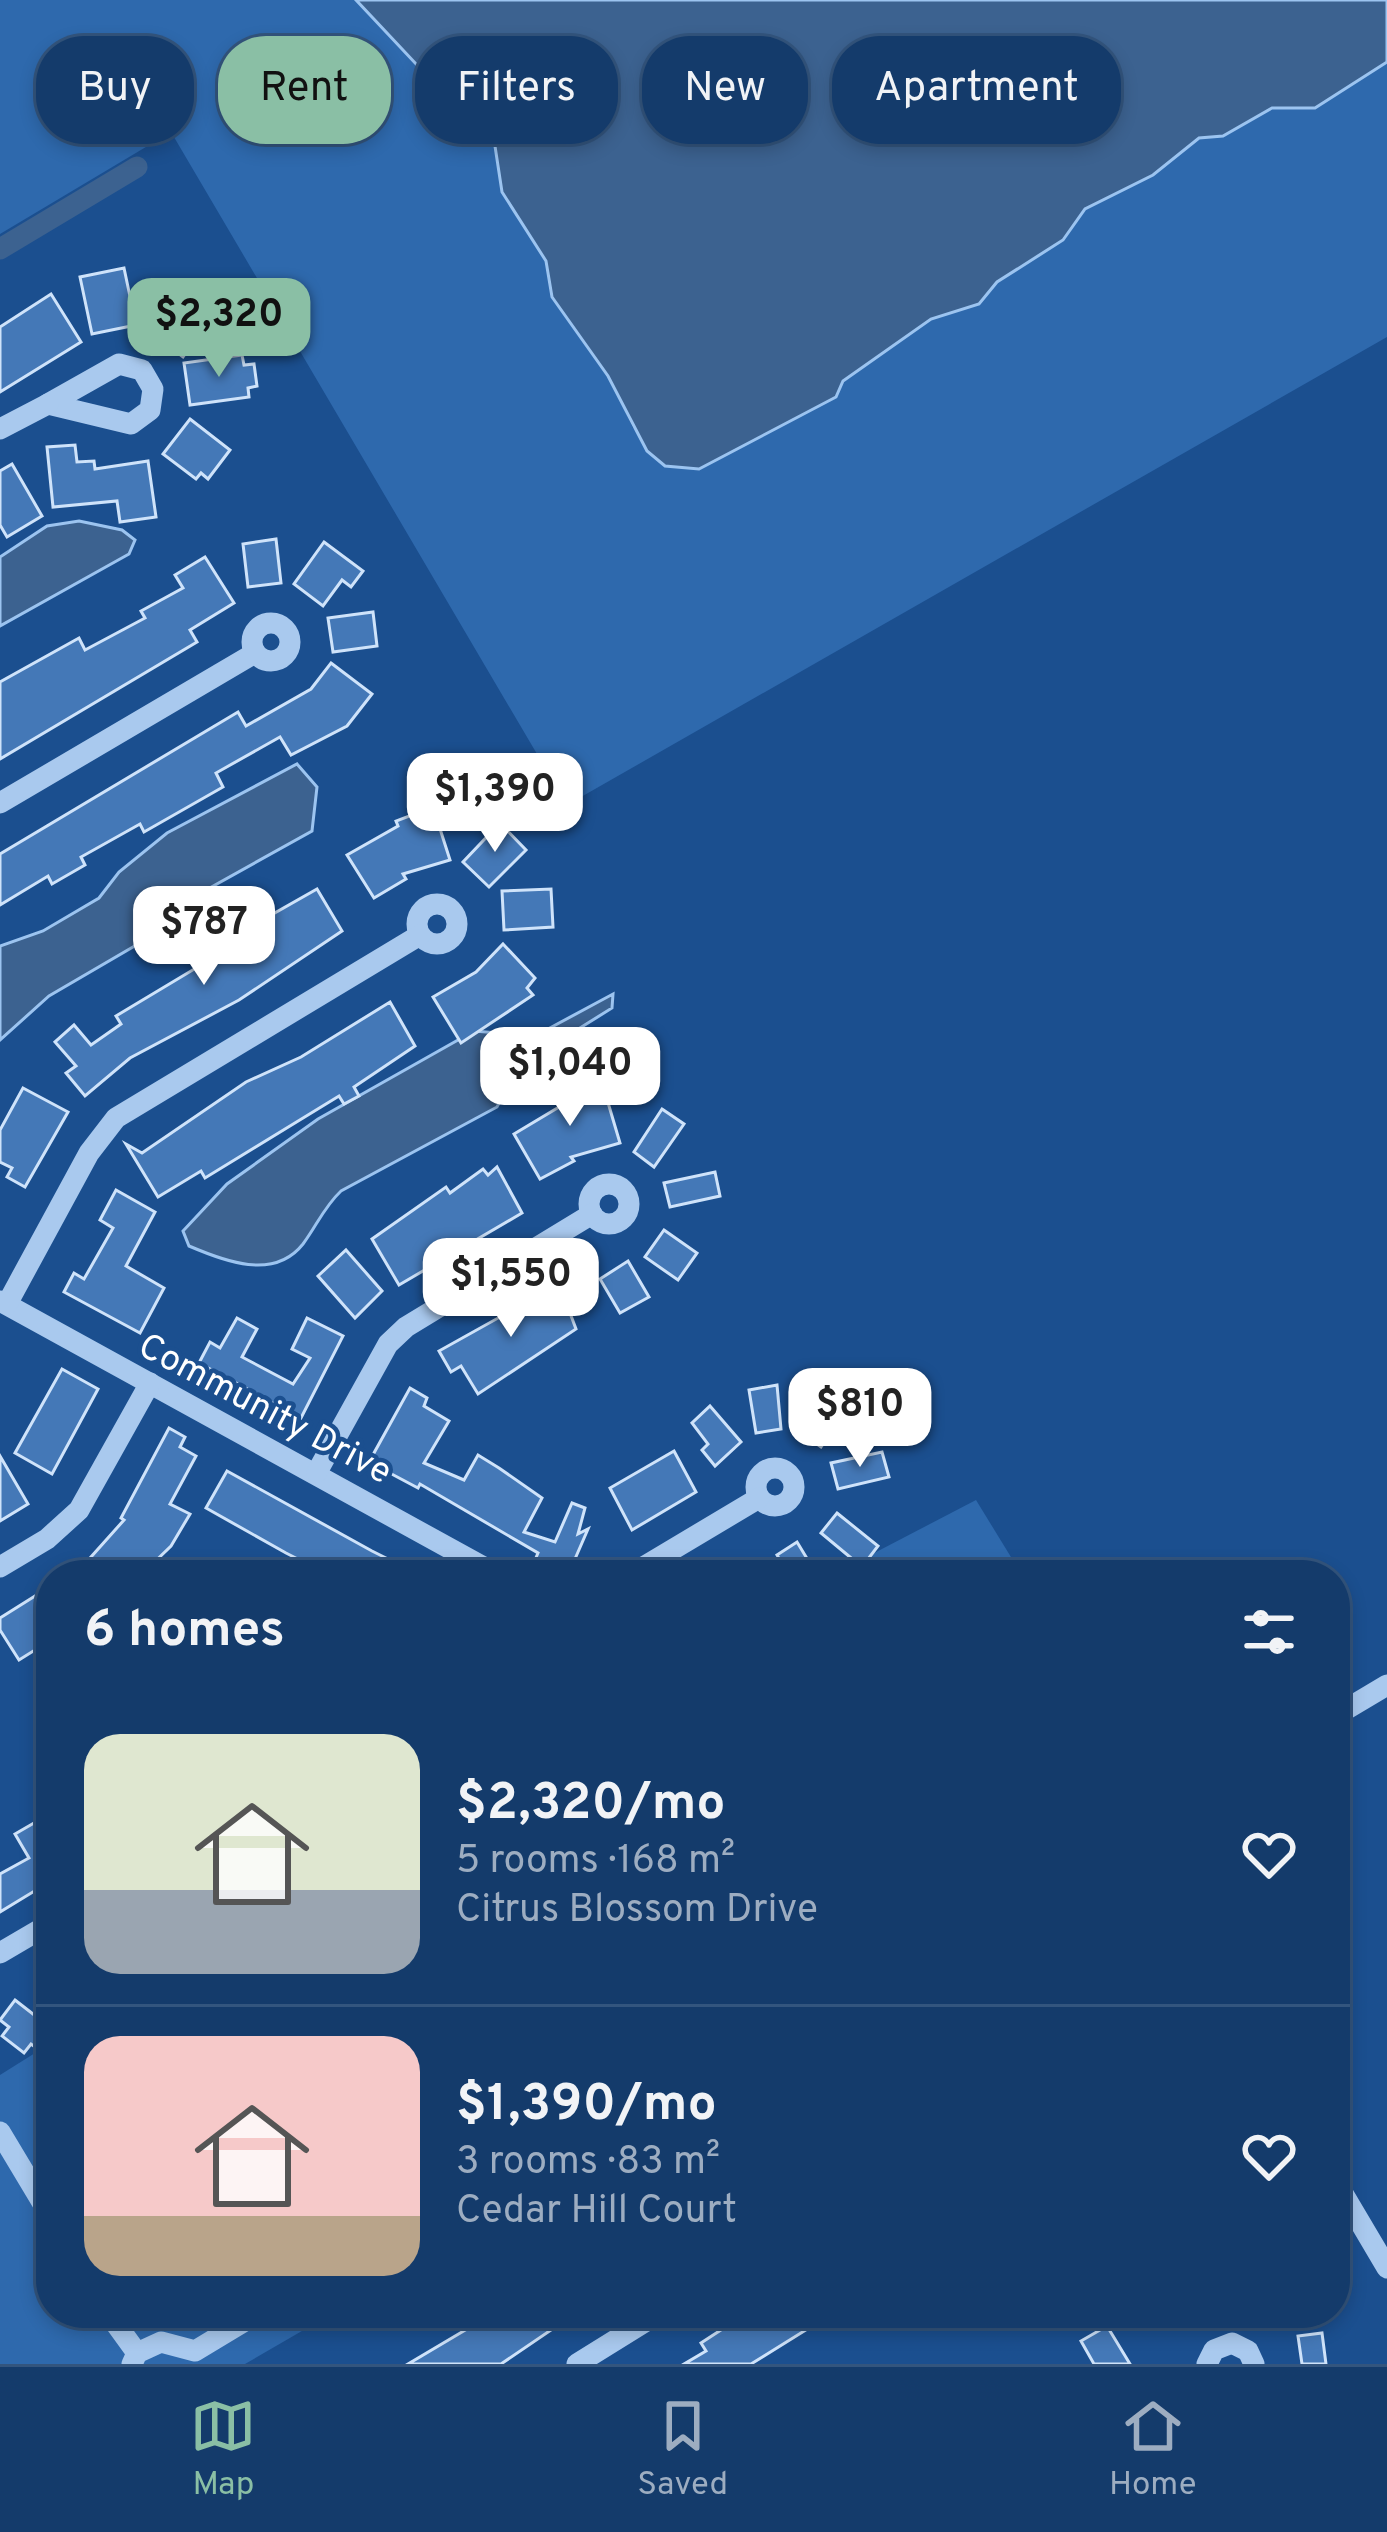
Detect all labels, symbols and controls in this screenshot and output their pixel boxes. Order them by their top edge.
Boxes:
chip: Buy [36,36,194,144]
chip: Rent [218,36,391,144]
chip: Filters [415,36,618,144]
chip: New [642,36,808,144]
chip: Apartment [832,36,1121,144]
pin: $2,320 [121,278,317,380]
text: $2,320 [154,292,284,341]
pin: $1,390 [397,753,593,855]
text: $1,390 [434,767,556,816]
pin: $787 [133,886,275,988]
text: $787 [160,900,248,949]
pin: $1,040 [472,1027,668,1129]
text: $1,040 [507,1041,633,1090]
pin: $1,550 [413,1238,609,1340]
text: $1,550 [450,1252,572,1301]
street label: Community Drive [129,1324,399,1497]
pin: $810 [789,1368,931,1470]
text: $810 [815,1382,905,1431]
icon: filters [1236,1599,1302,1665]
text: 6 homes [84,1600,285,1665]
text: $2,320/mo [456,1773,726,1838]
icon: home [180,1782,324,1926]
icon: heart [1236,1821,1302,1887]
text: 5 rooms · 168 m² [456,1838,735,1887]
text: Citrus Blossom Drive [456,1887,818,1936]
text: $1,390/mo [456,2074,717,2139]
icon: home [180,2084,324,2228]
icon: heart [1236,2123,1302,2189]
text: 3 rooms · 83 m² [456,2139,720,2188]
text: Cedar Hill Court [456,2188,737,2237]
tab: Map [190,2393,256,2507]
tab: Saved [637,2393,728,2507]
tab: Home [1109,2393,1197,2507]

